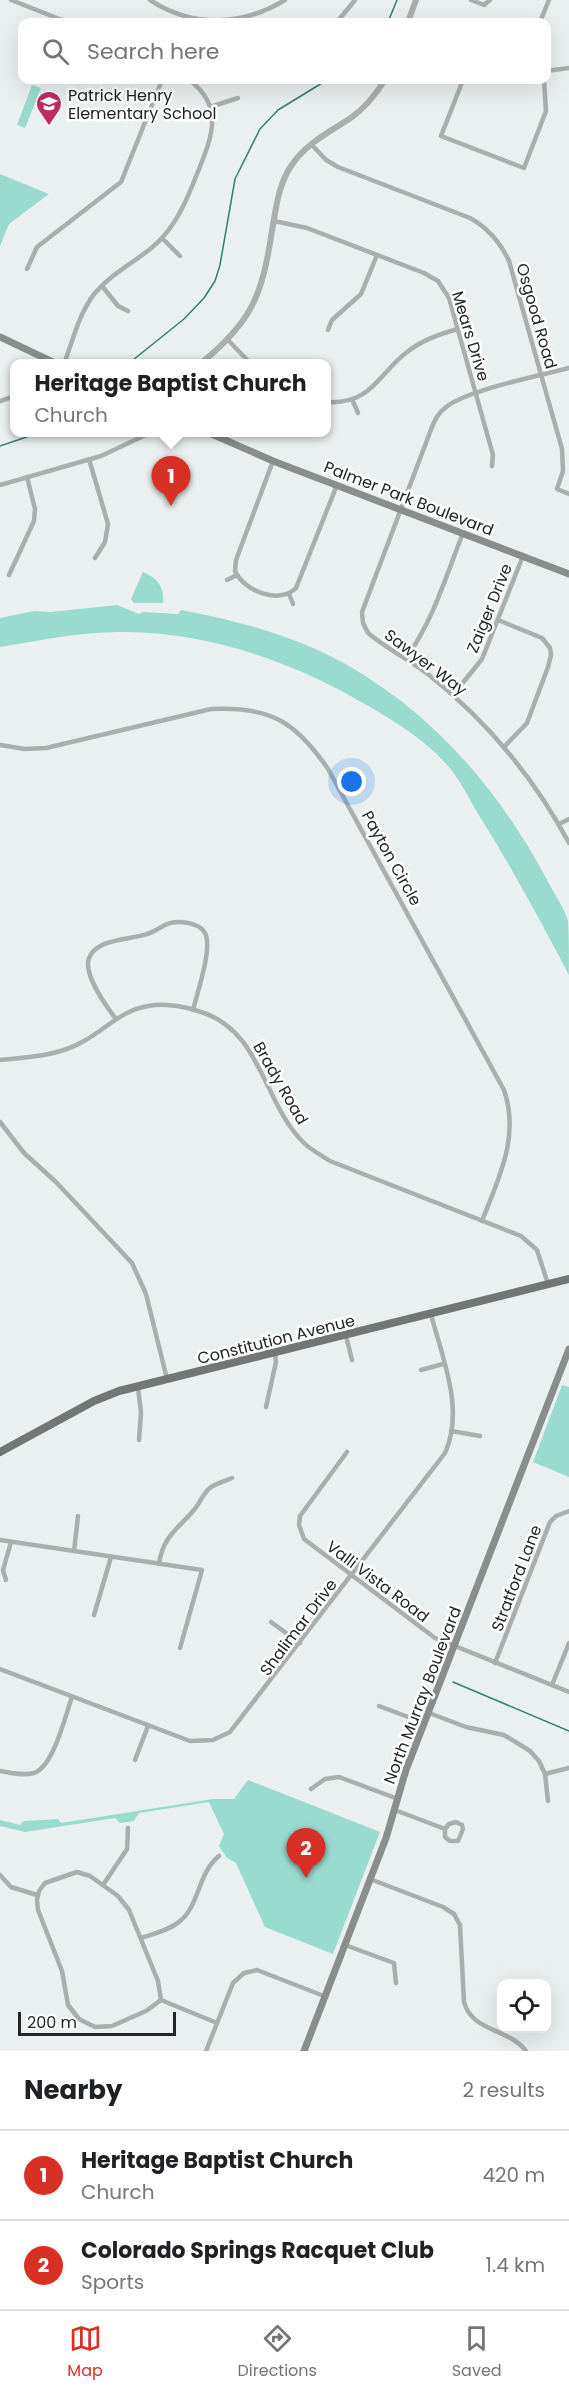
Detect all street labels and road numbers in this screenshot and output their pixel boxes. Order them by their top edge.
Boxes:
street label: Osgood Road [510,261,563,372]
street label: Mears Drive [446,288,495,384]
street label: Palmer Park Boulevard [321,455,497,541]
street label: Zaiger Drive [461,560,518,656]
street label: Sawyer Way [380,624,472,701]
street label: Payton Circle [356,807,427,910]
street label: Brady Road [248,1038,314,1129]
street label: Constitution Avenue [195,1309,357,1370]
street label: Stratford Lane [486,1522,547,1635]
street label: Valli Vista Road [322,1535,434,1628]
street label: Shalimar Drive [254,1574,343,1681]
street label: North Murray Boulevard [378,1603,467,1787]

